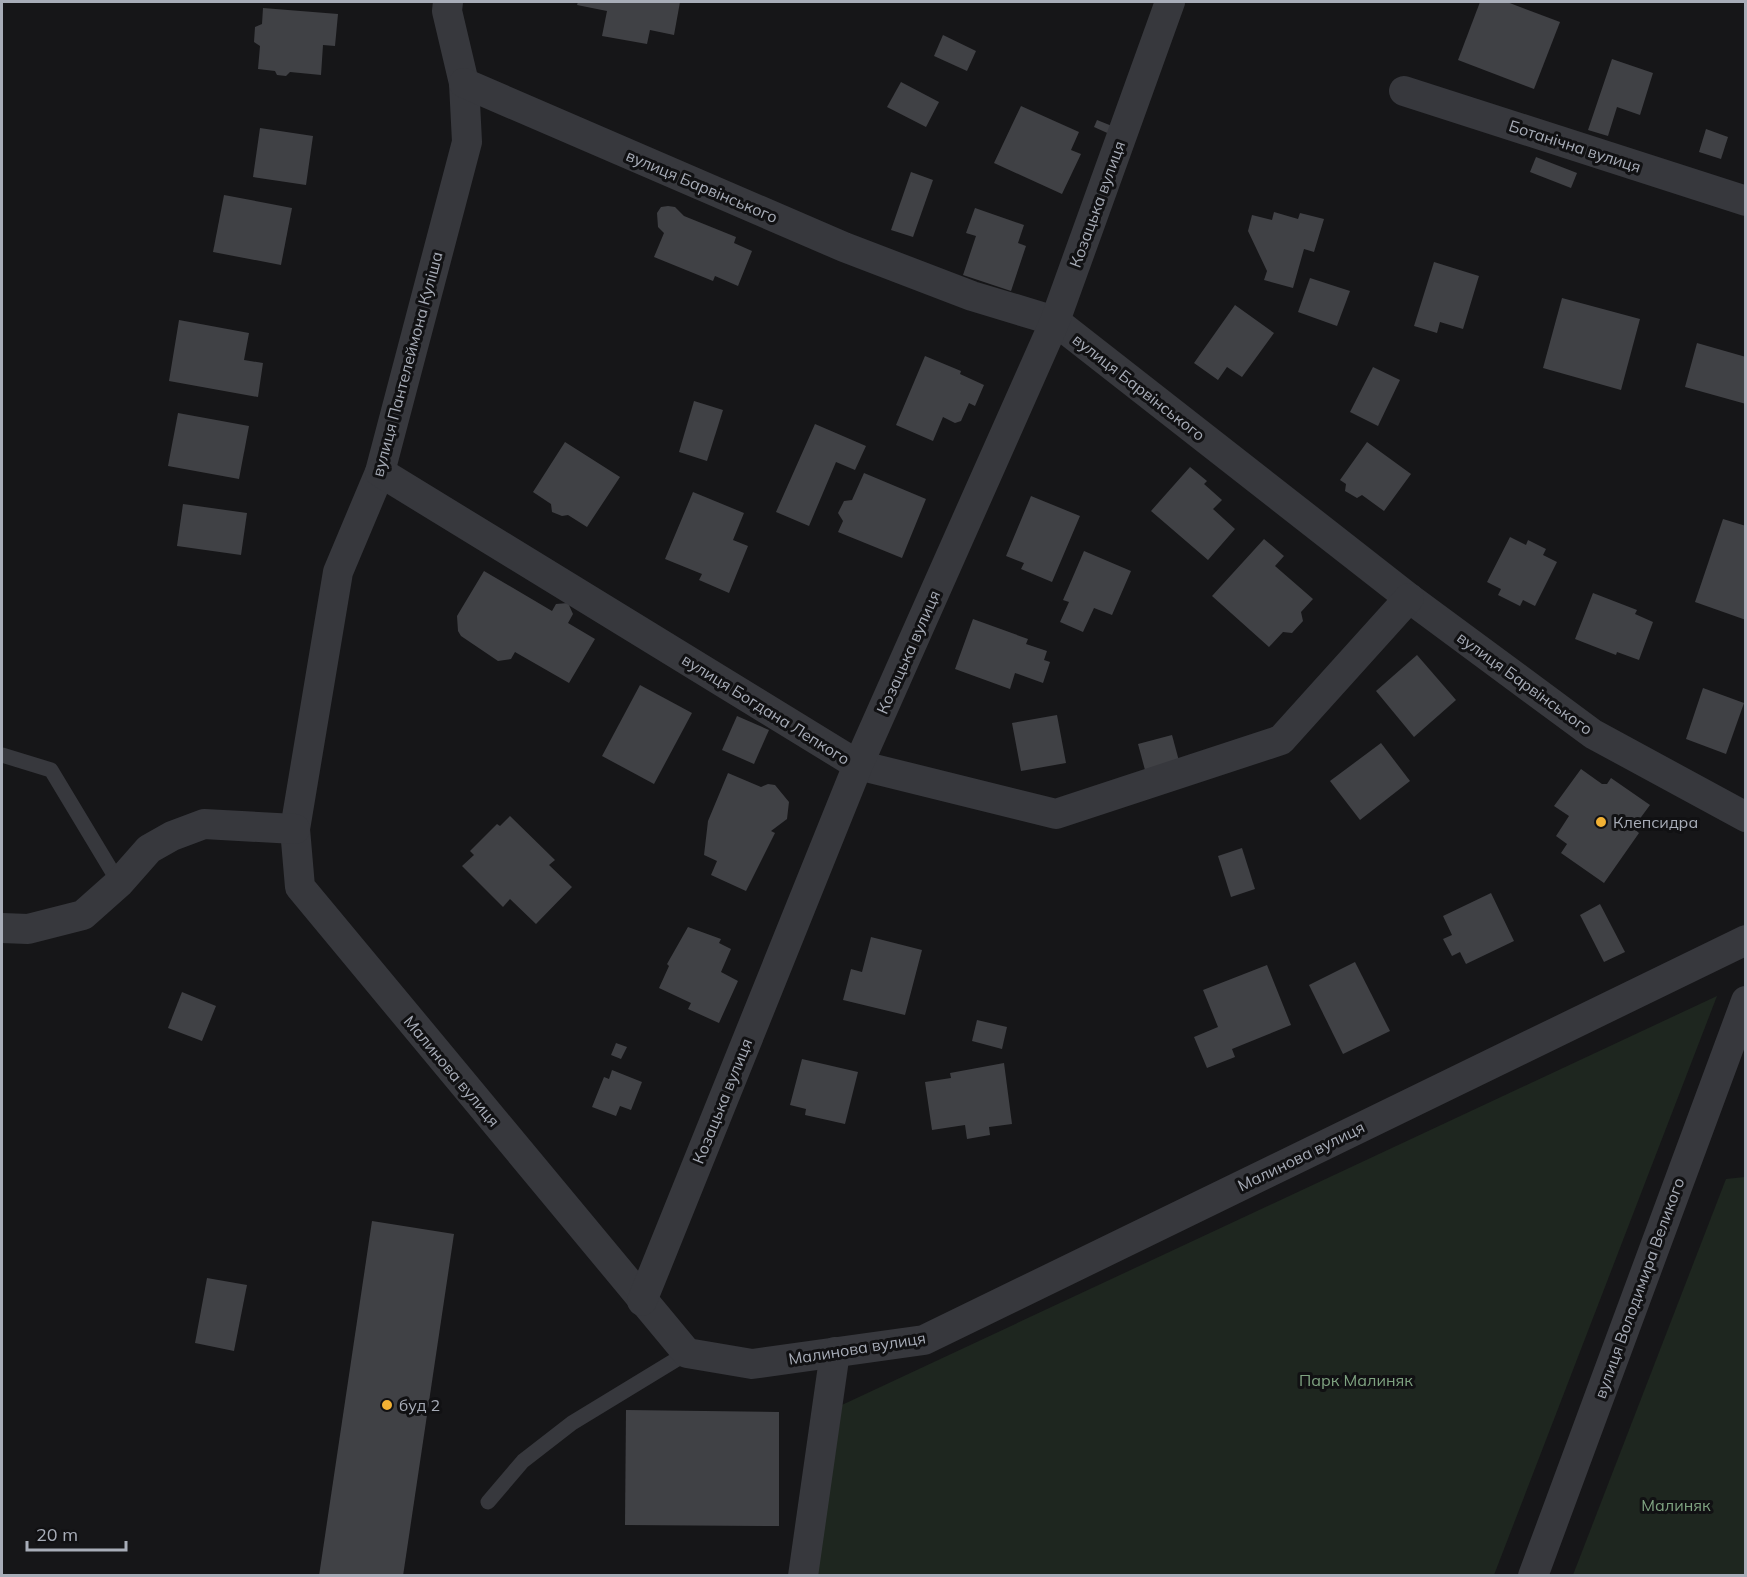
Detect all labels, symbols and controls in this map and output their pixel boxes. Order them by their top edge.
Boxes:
street label: Ботанічна вулиця [1506,115,1644,177]
street label: Козацька вулиця [1065,138,1129,270]
street label: вулиця Барвінського [623,145,781,227]
street label: вулиця Пантелеймона Куліша [367,249,447,479]
street label: вулиця Барвінського [1069,329,1209,445]
street label: Козацька вулиця [872,587,944,717]
street label: вулиця Барвінського [1453,627,1597,739]
street label: вулиця Богдана Лепкого [678,649,854,769]
place label: Клепсидра [1613,812,1698,832]
marker: Клепсидра [1594,815,1608,829]
street label: Малинова вулиця [400,1011,504,1131]
street label: Козацька вулиця [688,1035,756,1167]
street label: Малинова вулиця [1234,1117,1368,1195]
street label: вулиця Володимира Великого [1590,1175,1688,1401]
street label: Малинова вулиця [787,1327,927,1369]
park label: Парк Малиняк [1299,1370,1413,1390]
place label: буд 2 [399,1395,440,1415]
marker: буд 2 [380,1398,394,1412]
park label: Малиняк [1641,1495,1711,1515]
scale bar [27,1514,126,1552]
text: 20 m [36,1523,78,1546]

